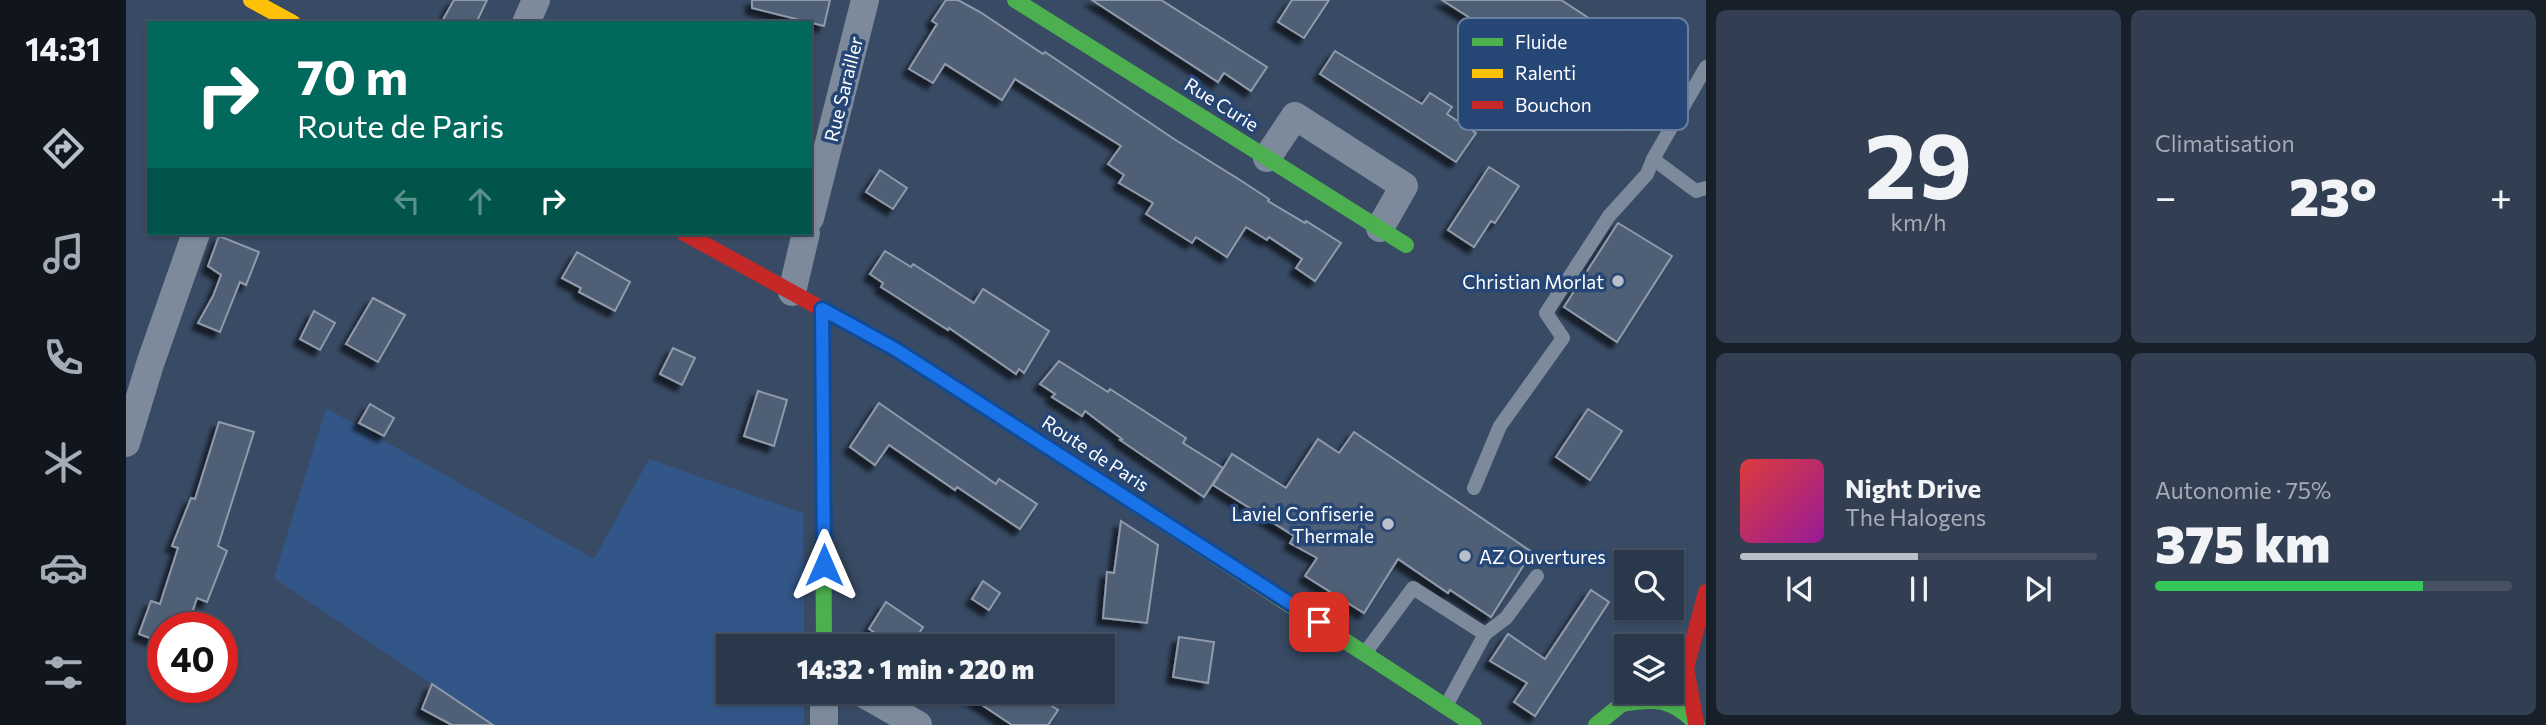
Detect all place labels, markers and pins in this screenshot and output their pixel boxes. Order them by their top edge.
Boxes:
place label: Christian Morlat [1462,270,1604,293]
marker: Christian Morlat [1610,273,1626,289]
place label: Laviel Confiserie Thermale [1231,502,1374,547]
marker: Laviel Confiserie Thermale [1380,516,1396,532]
place label: AZ Ouvertures [1479,545,1606,568]
marker: AZ Ouvertures [1457,548,1473,564]
pin [1289,592,1349,652]

